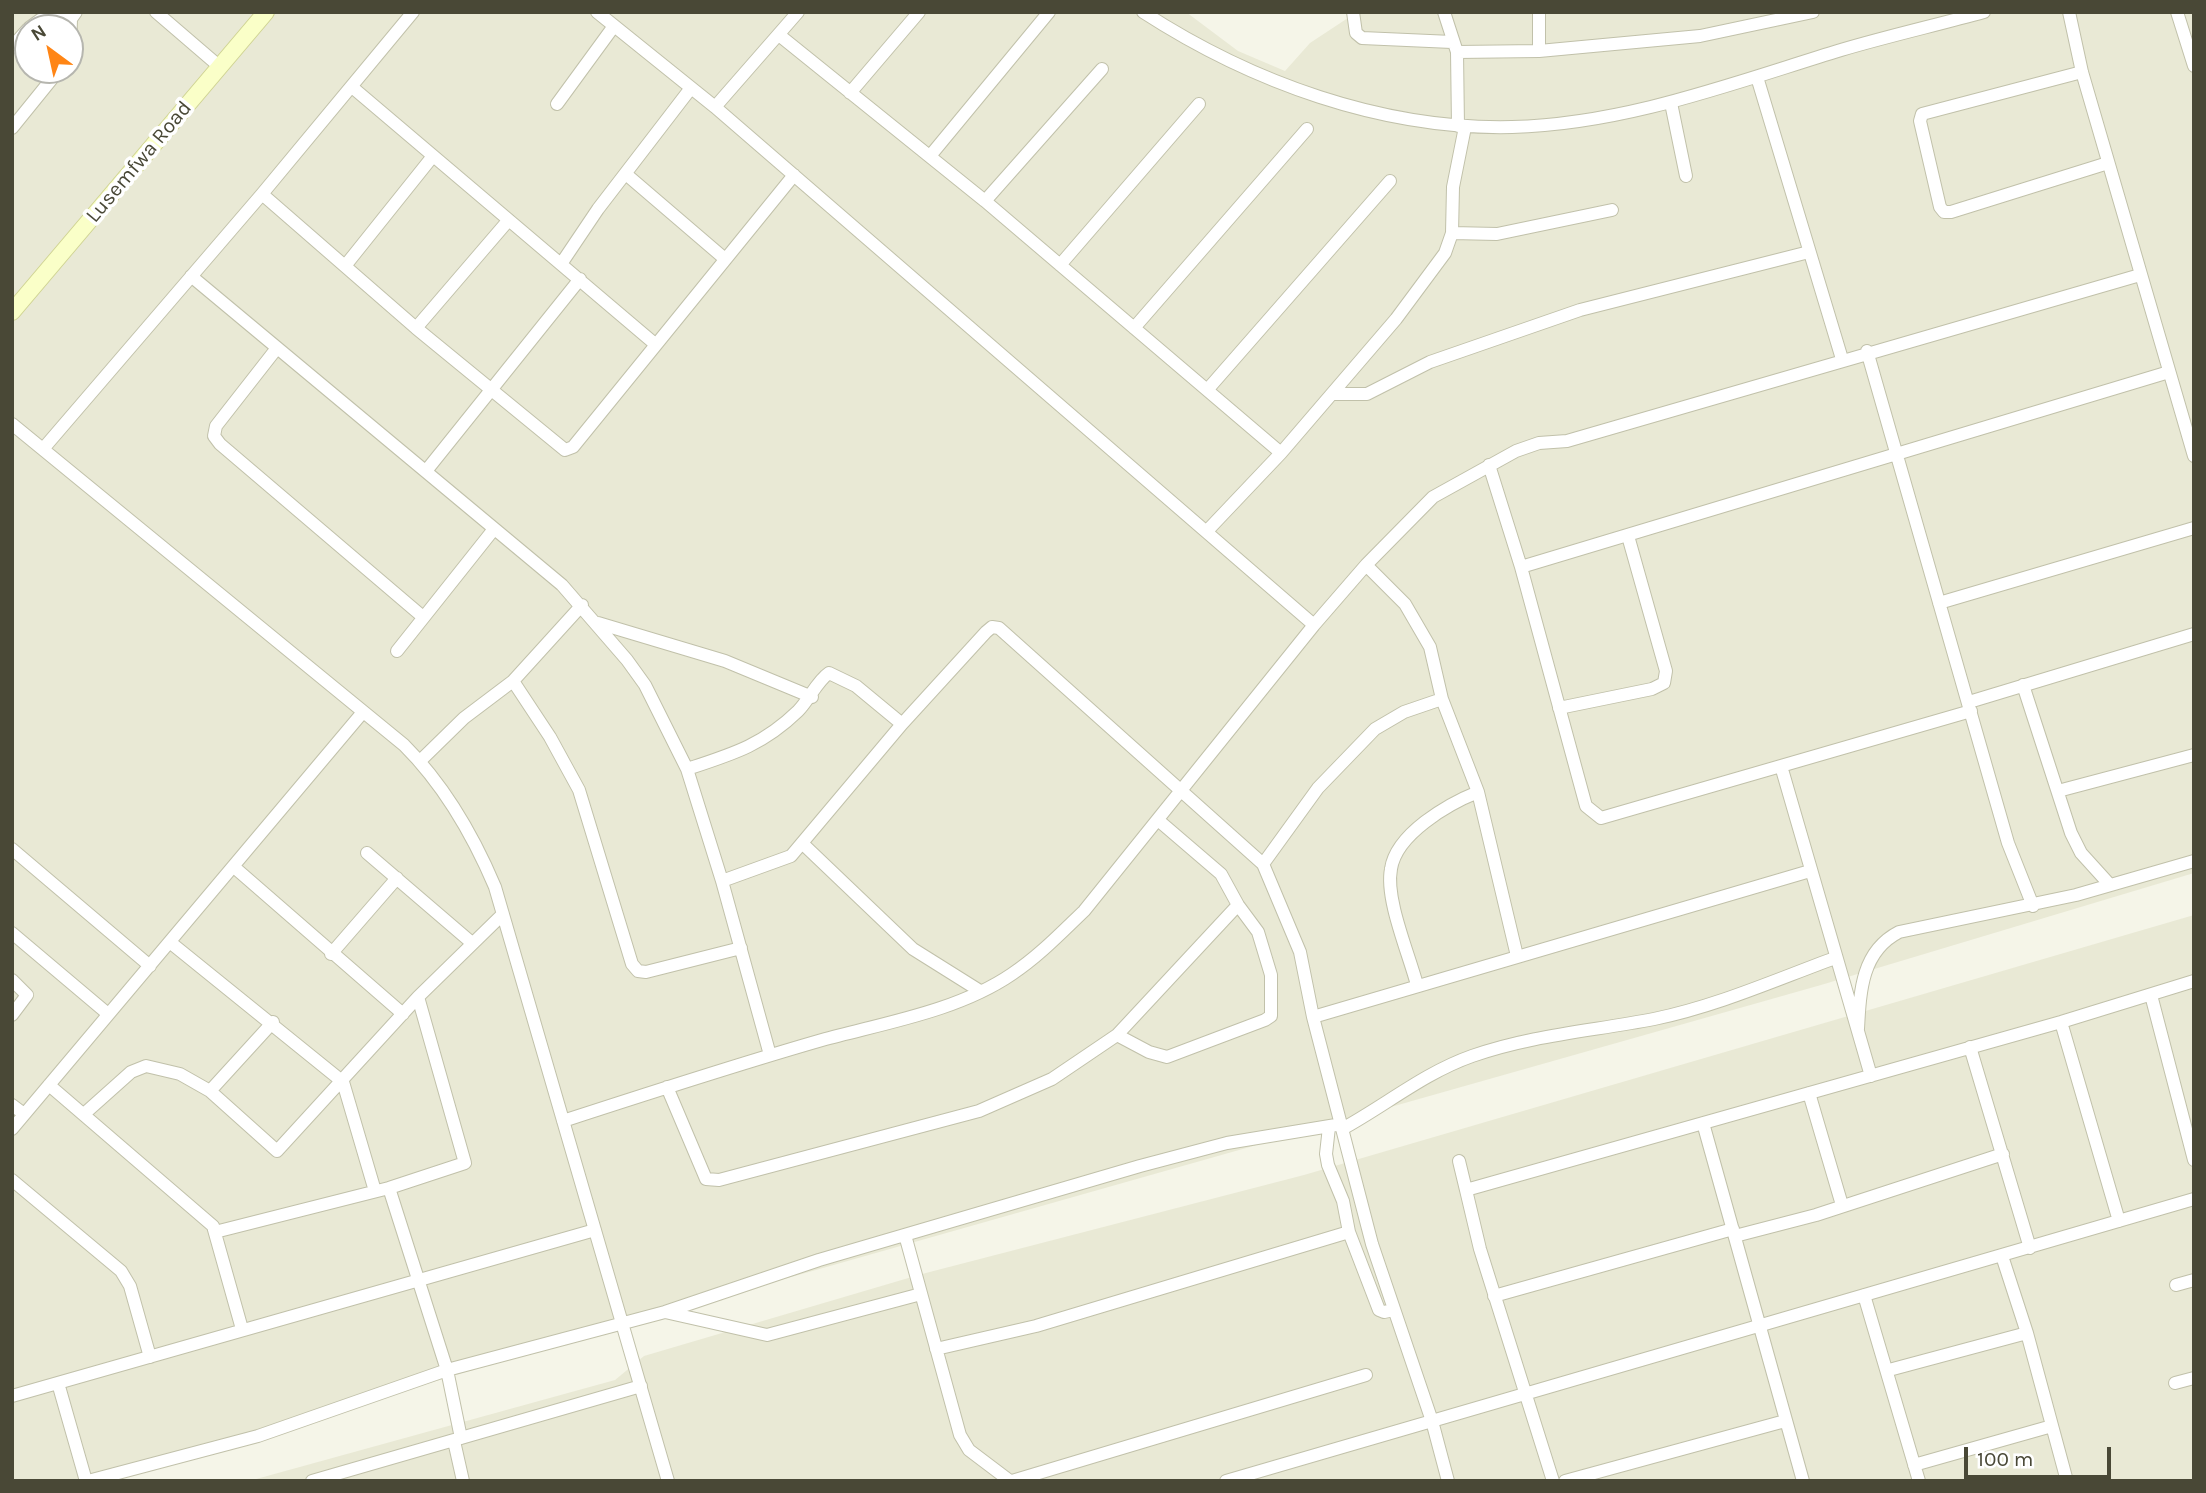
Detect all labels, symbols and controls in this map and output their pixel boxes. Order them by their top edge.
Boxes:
north arrow [14,14,84,84]
text: N [27,20,50,46]
street label: Lusemfwa Road [81,96,197,228]
scale bar [1968,1434,2115,1478]
text: 100 m [1977,1447,2034,1471]

